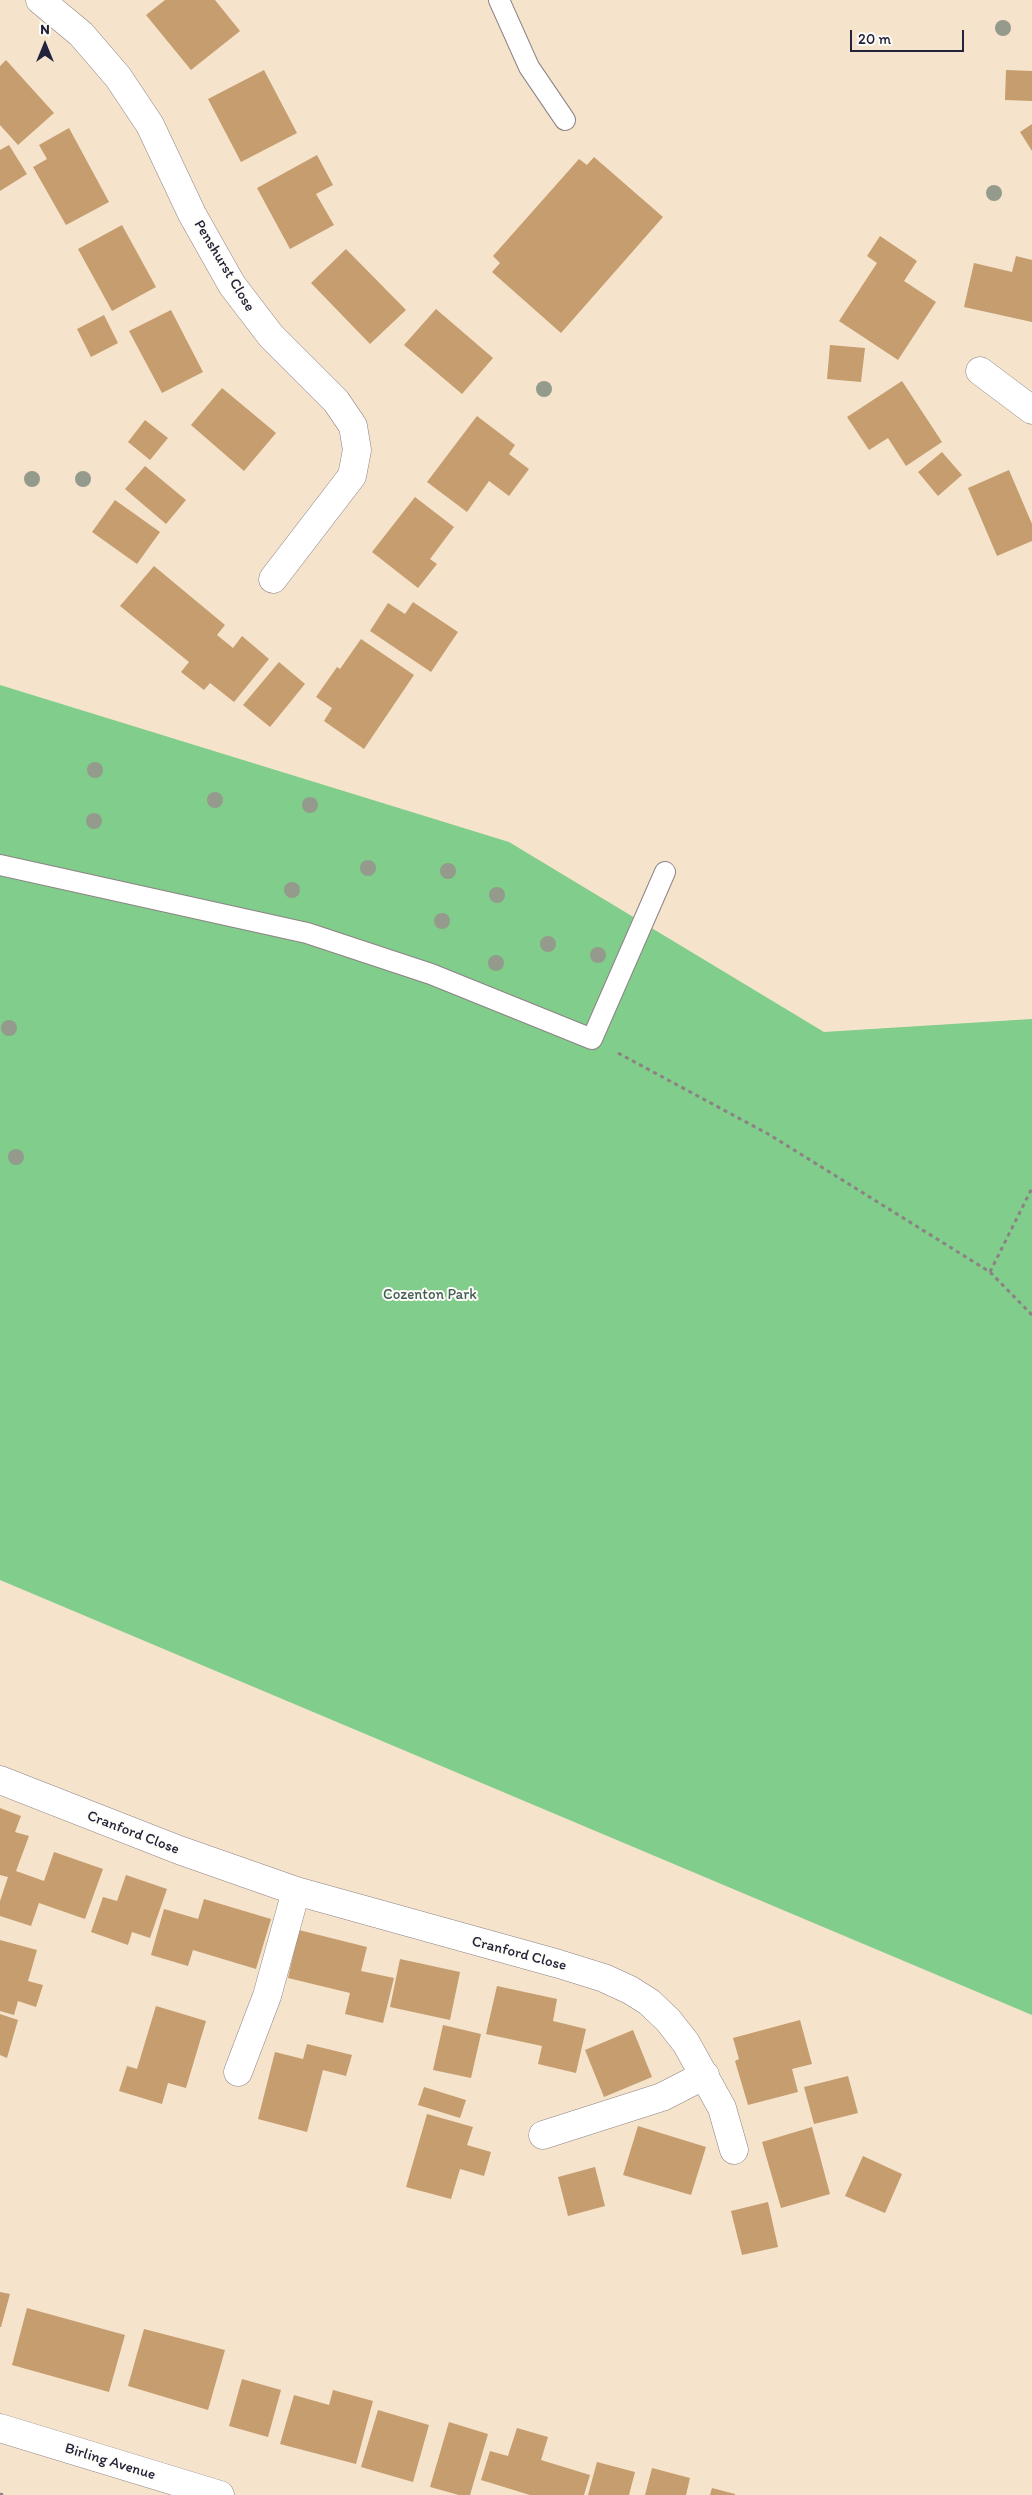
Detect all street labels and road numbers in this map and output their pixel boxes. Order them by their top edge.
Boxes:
street label: Penshurst Close [190,217,258,315]
street label: Cranford Close [84,1807,182,1859]
street label: Cranford Close [470,1933,568,1975]
street label: Birling Avenue [62,2440,158,2484]

